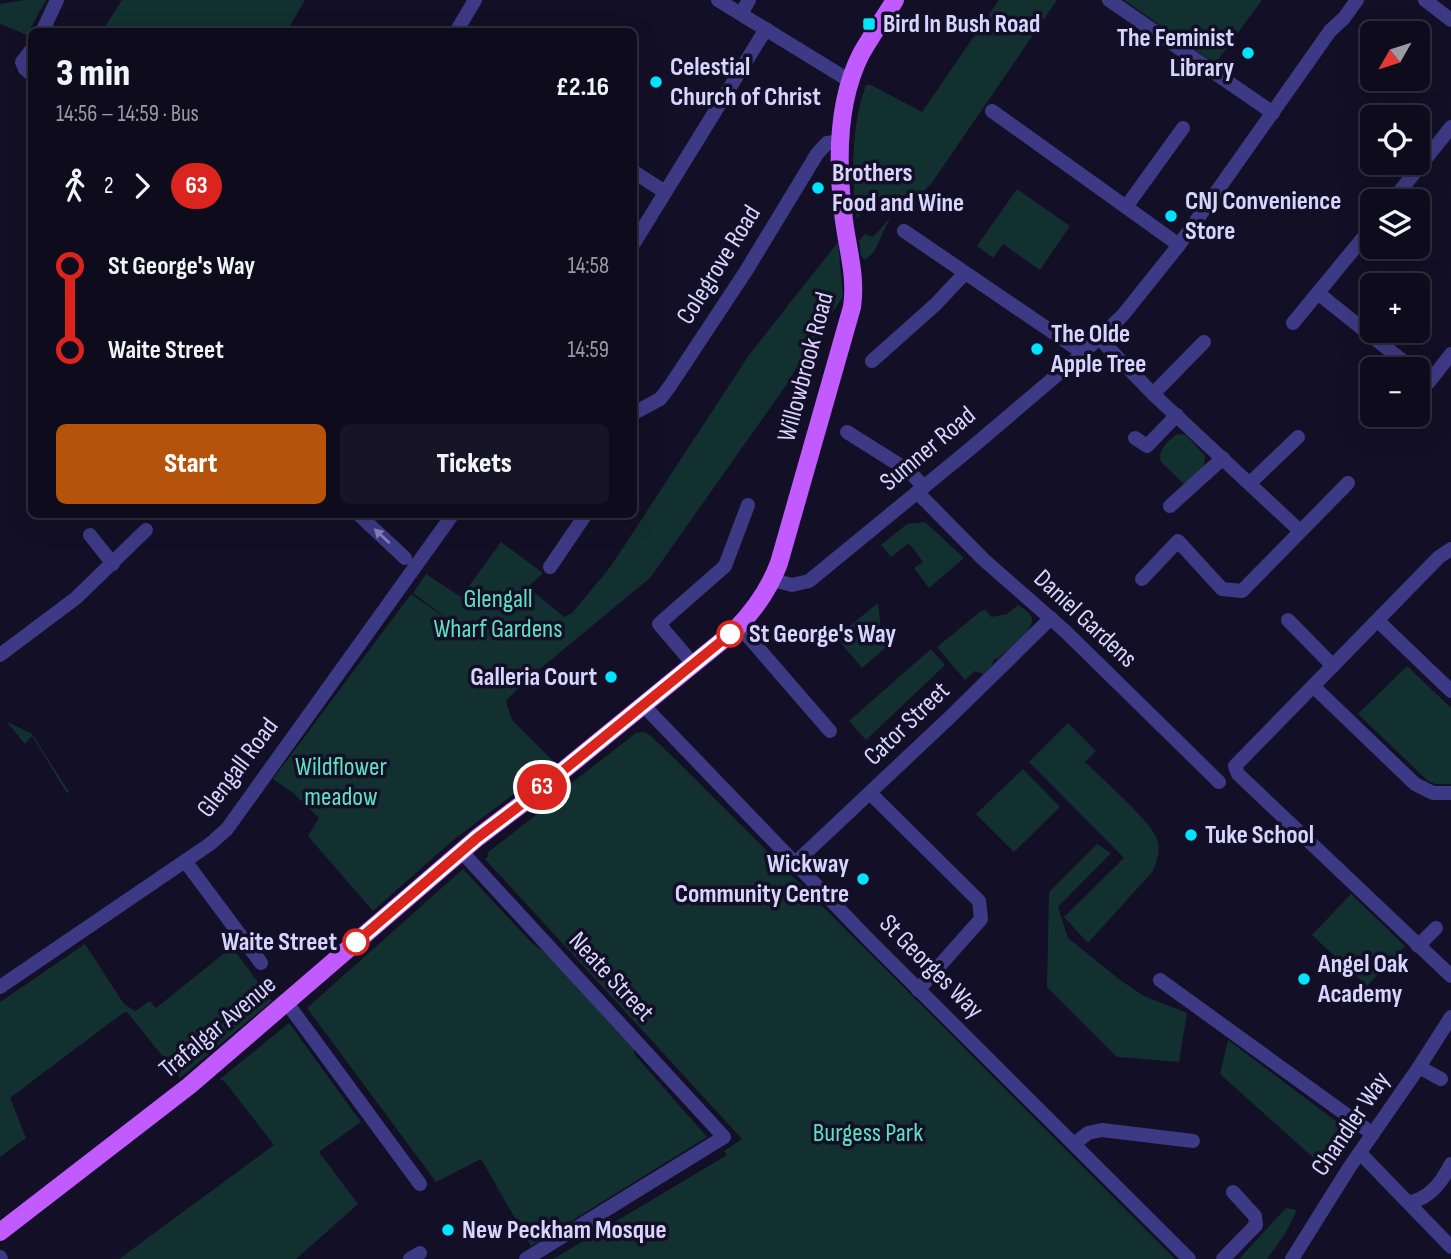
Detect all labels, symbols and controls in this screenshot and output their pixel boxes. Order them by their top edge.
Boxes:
place label: Bird In Bush Road [883,9,1040,40]
marker: Bird In Bush Road [861,16,877,32]
north arrow [1360,21,1430,91]
map controls [1360,21,1430,427]
place label: The Feminist Library [1117,23,1234,84]
marker: The Feminist Library [1240,45,1256,61]
text: 3 min [56,51,130,96]
place label: Celestial Church of Christ [670,52,821,113]
text: £2.16 [556,72,609,103]
marker: Celestial Church of Christ [648,74,664,90]
text: 14:56 – 14:59 · Bus [56,100,199,128]
button: locate [1360,105,1430,175]
place label: Brothers Food and Wine [832,158,964,219]
icon: walk [56,167,94,205]
icon: forward [123,167,161,205]
text: 63 [185,171,208,200]
text: 2 [104,172,113,200]
marker: Brothers Food and Wine [810,180,826,196]
place label: CNJ Convenience Store [1185,186,1341,247]
button: layers [1360,189,1430,259]
street label: Colegrove Road [670,200,768,330]
marker: CNJ Convenience Store [1163,208,1179,224]
text: St George's Way [108,251,255,282]
text: 14:58 [568,252,609,280]
button: + [1360,273,1430,343]
street label: Willowbrook Road [771,289,841,445]
place label: The Olde Apple Tree [1050,319,1146,380]
text: Waite Street [108,335,224,366]
text: 14:59 [568,336,609,364]
marker: The Olde Apple Tree [1029,341,1045,357]
button: − [1360,357,1430,427]
street label: Sumner Road [874,400,982,498]
button: Start [56,424,326,504]
button: Tickets [340,424,609,504]
one-way arrow [373,528,390,545]
street label: Daniel Gardens [1027,563,1143,675]
park label: Glengall Wharf Gardens [433,584,563,645]
place label: St George's Way [749,619,896,650]
marker: St George's Way [717,621,743,647]
place label: Galleria Court [470,662,597,693]
marker: Galleria Court [603,669,619,685]
street label: Cator Street [858,676,956,772]
street label: Glengall Road [191,712,285,824]
park label: Wildflower meadow [295,752,387,813]
line badge: 63 [510,764,574,810]
text: 63 [531,772,553,801]
place label: Tuke School [1205,820,1314,851]
marker: Tuke School [1183,827,1199,843]
place label: Wickway Community Centre [675,849,849,910]
marker: Wickway Community Centre [855,871,871,887]
street label: St Georges Way [872,908,990,1026]
street label: Neate Street [562,926,660,1028]
place label: Waite Street [221,927,337,958]
marker: Waite Street [343,929,369,955]
place label: Angel Oak Academy [1317,949,1408,1010]
street label: Trafalgar Avenue [153,969,283,1085]
marker: Angel Oak Academy [1296,971,1312,987]
street label: Chandler Way [1305,1066,1397,1182]
park label: Burgess Park [813,1118,923,1149]
place label: New Peckham Mosque [462,1215,667,1246]
marker: New Peckham Mosque [440,1222,456,1238]

